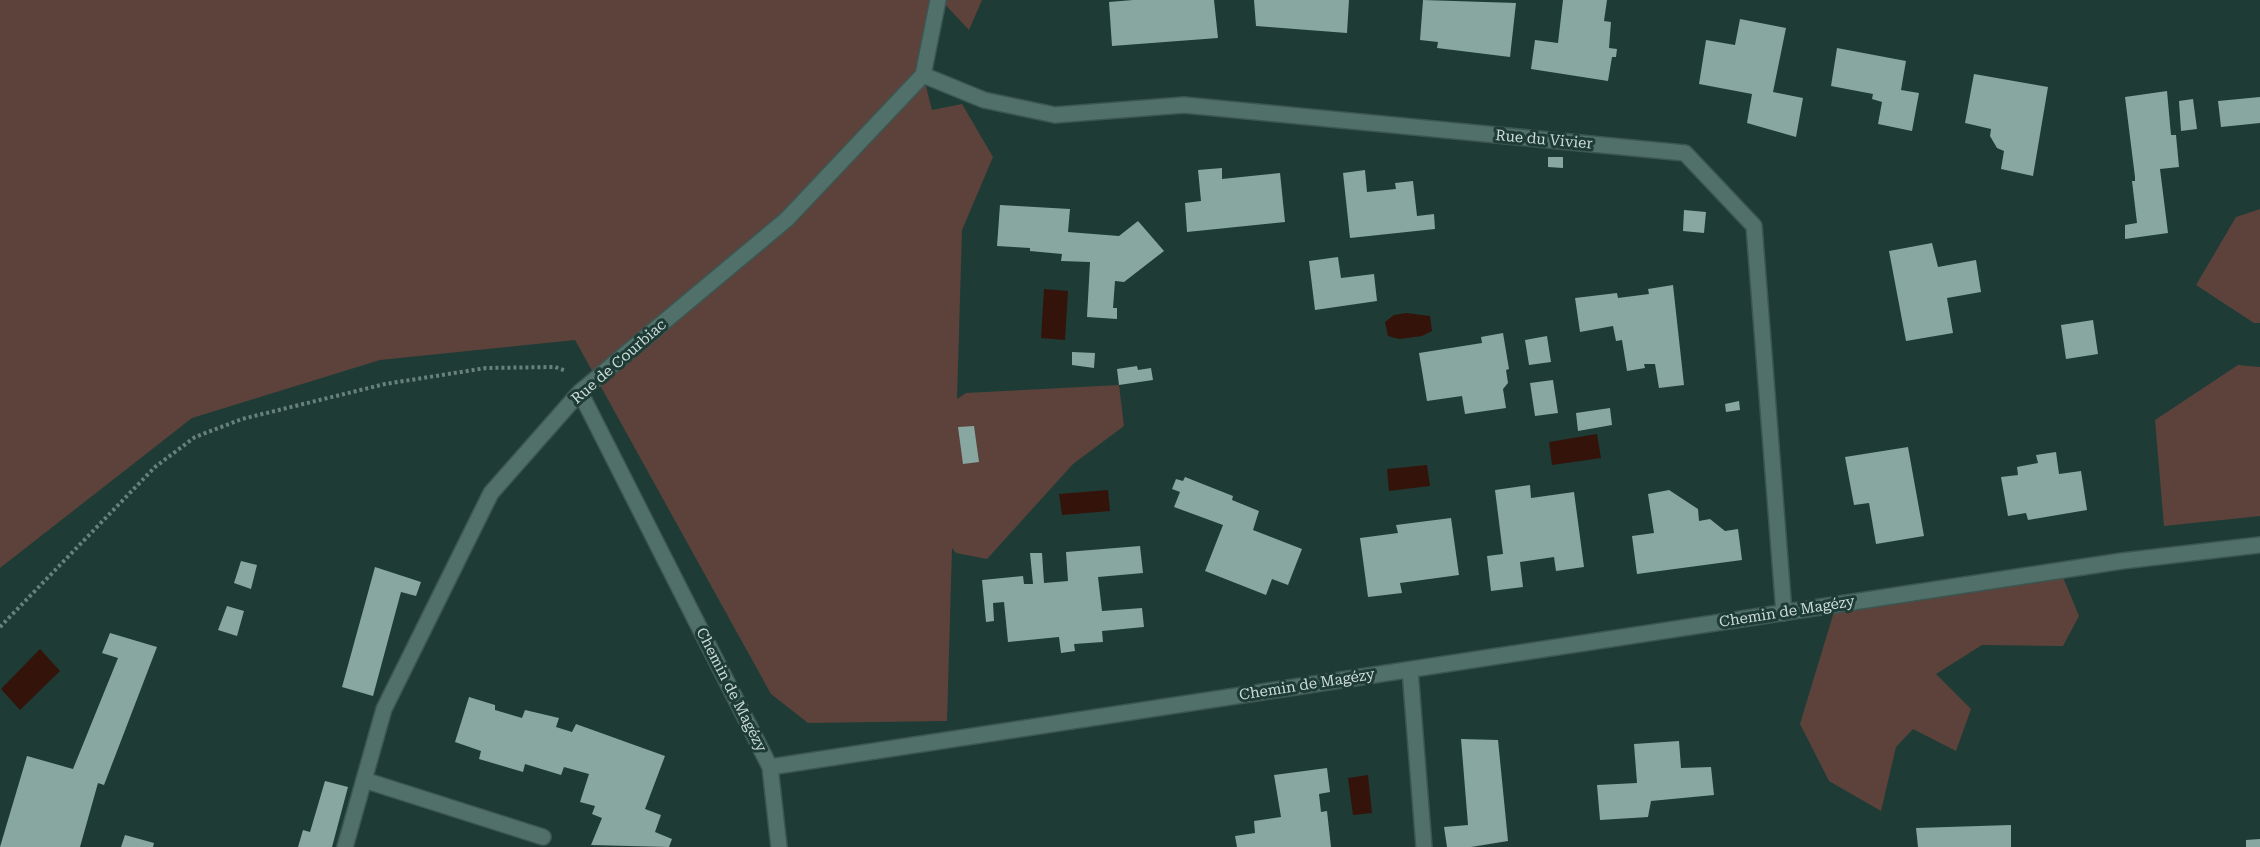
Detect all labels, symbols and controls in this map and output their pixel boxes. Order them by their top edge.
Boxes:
street label: Rue du Vivier [1495,127,1593,153]
street label: Rue de Courbiac [568,316,670,408]
street label: Chemin de Magézy [1718,592,1856,632]
street label: Chemin de Magézy [692,625,770,755]
street label: Chemin de Magézy [1238,665,1376,705]

